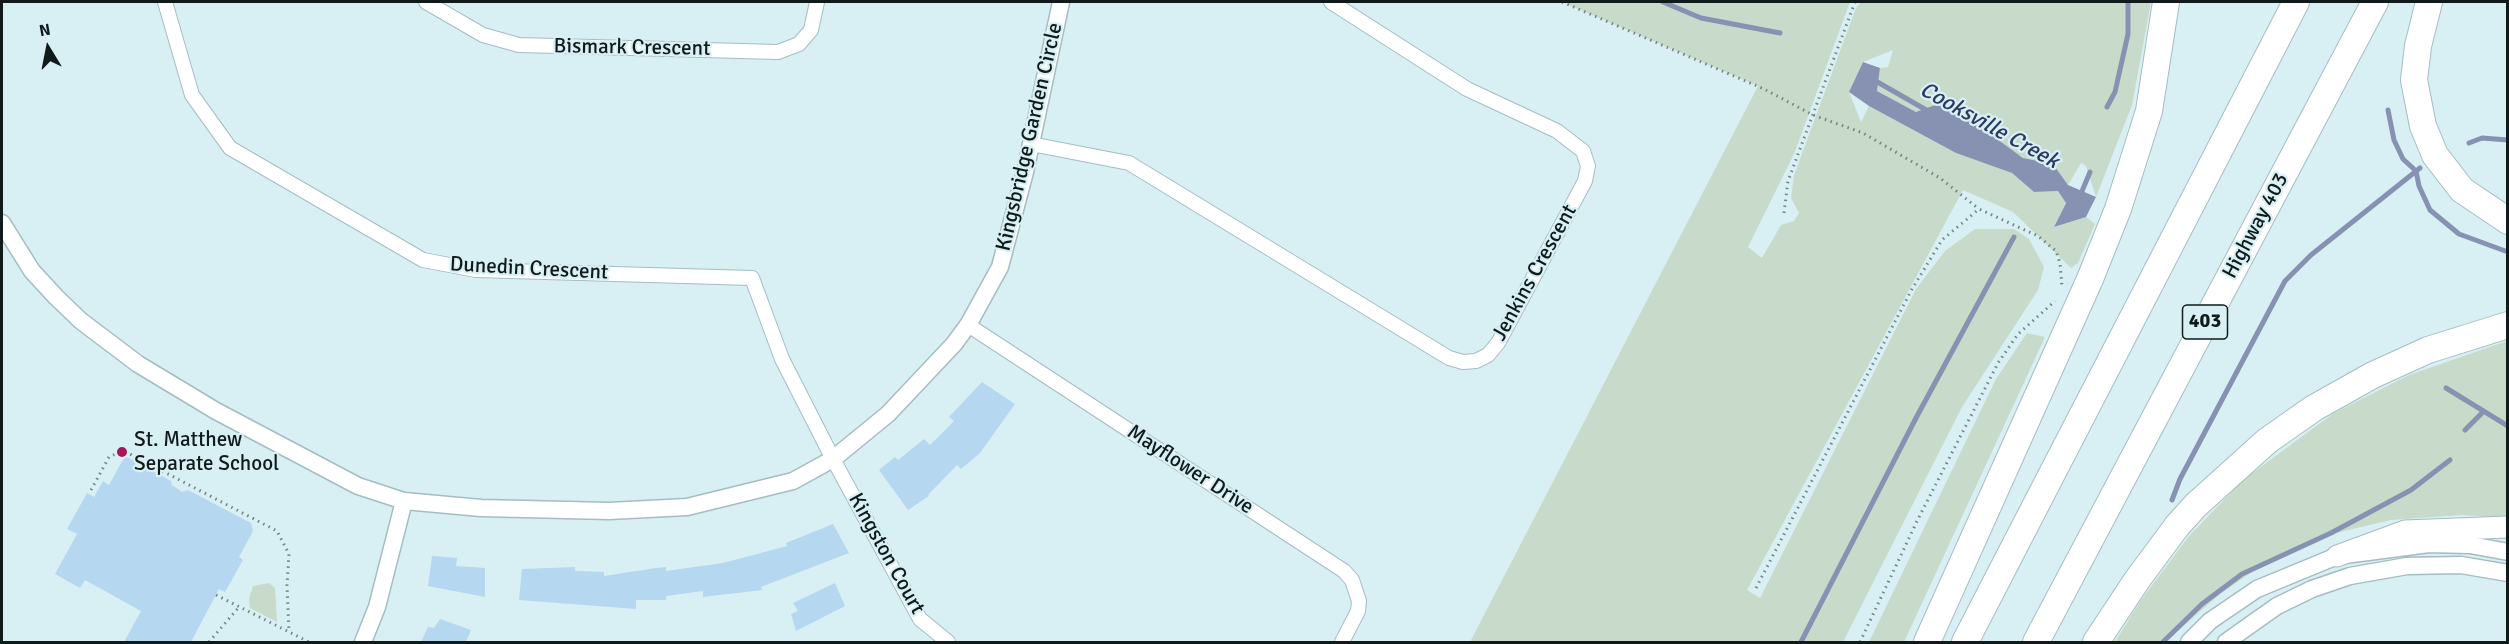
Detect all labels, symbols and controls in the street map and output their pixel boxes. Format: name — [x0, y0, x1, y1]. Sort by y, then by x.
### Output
north arrow — [18, 18, 78, 78]
text: N — [38, 19, 52, 41]
street label: Kingsbridge Garden Circle — [991, 20, 1069, 254]
street label: Bismark Crescent — [553, 34, 711, 62]
water label: Cooksville Creek — [1915, 77, 2063, 175]
street label: Highway 403 — [2218, 169, 2294, 283]
street label: Jenkins Crescent — [1487, 201, 1583, 345]
street label: Dunedin Crescent — [449, 252, 609, 286]
road number: 403 — [2182, 305, 2228, 339]
street label: Mayflower Drive — [1122, 420, 1258, 520]
place label: St. Matthew Separate School — [134, 427, 279, 477]
marker: St. Matthew Separate School — [115, 445, 129, 459]
street label: Kingston Court — [842, 489, 930, 619]

